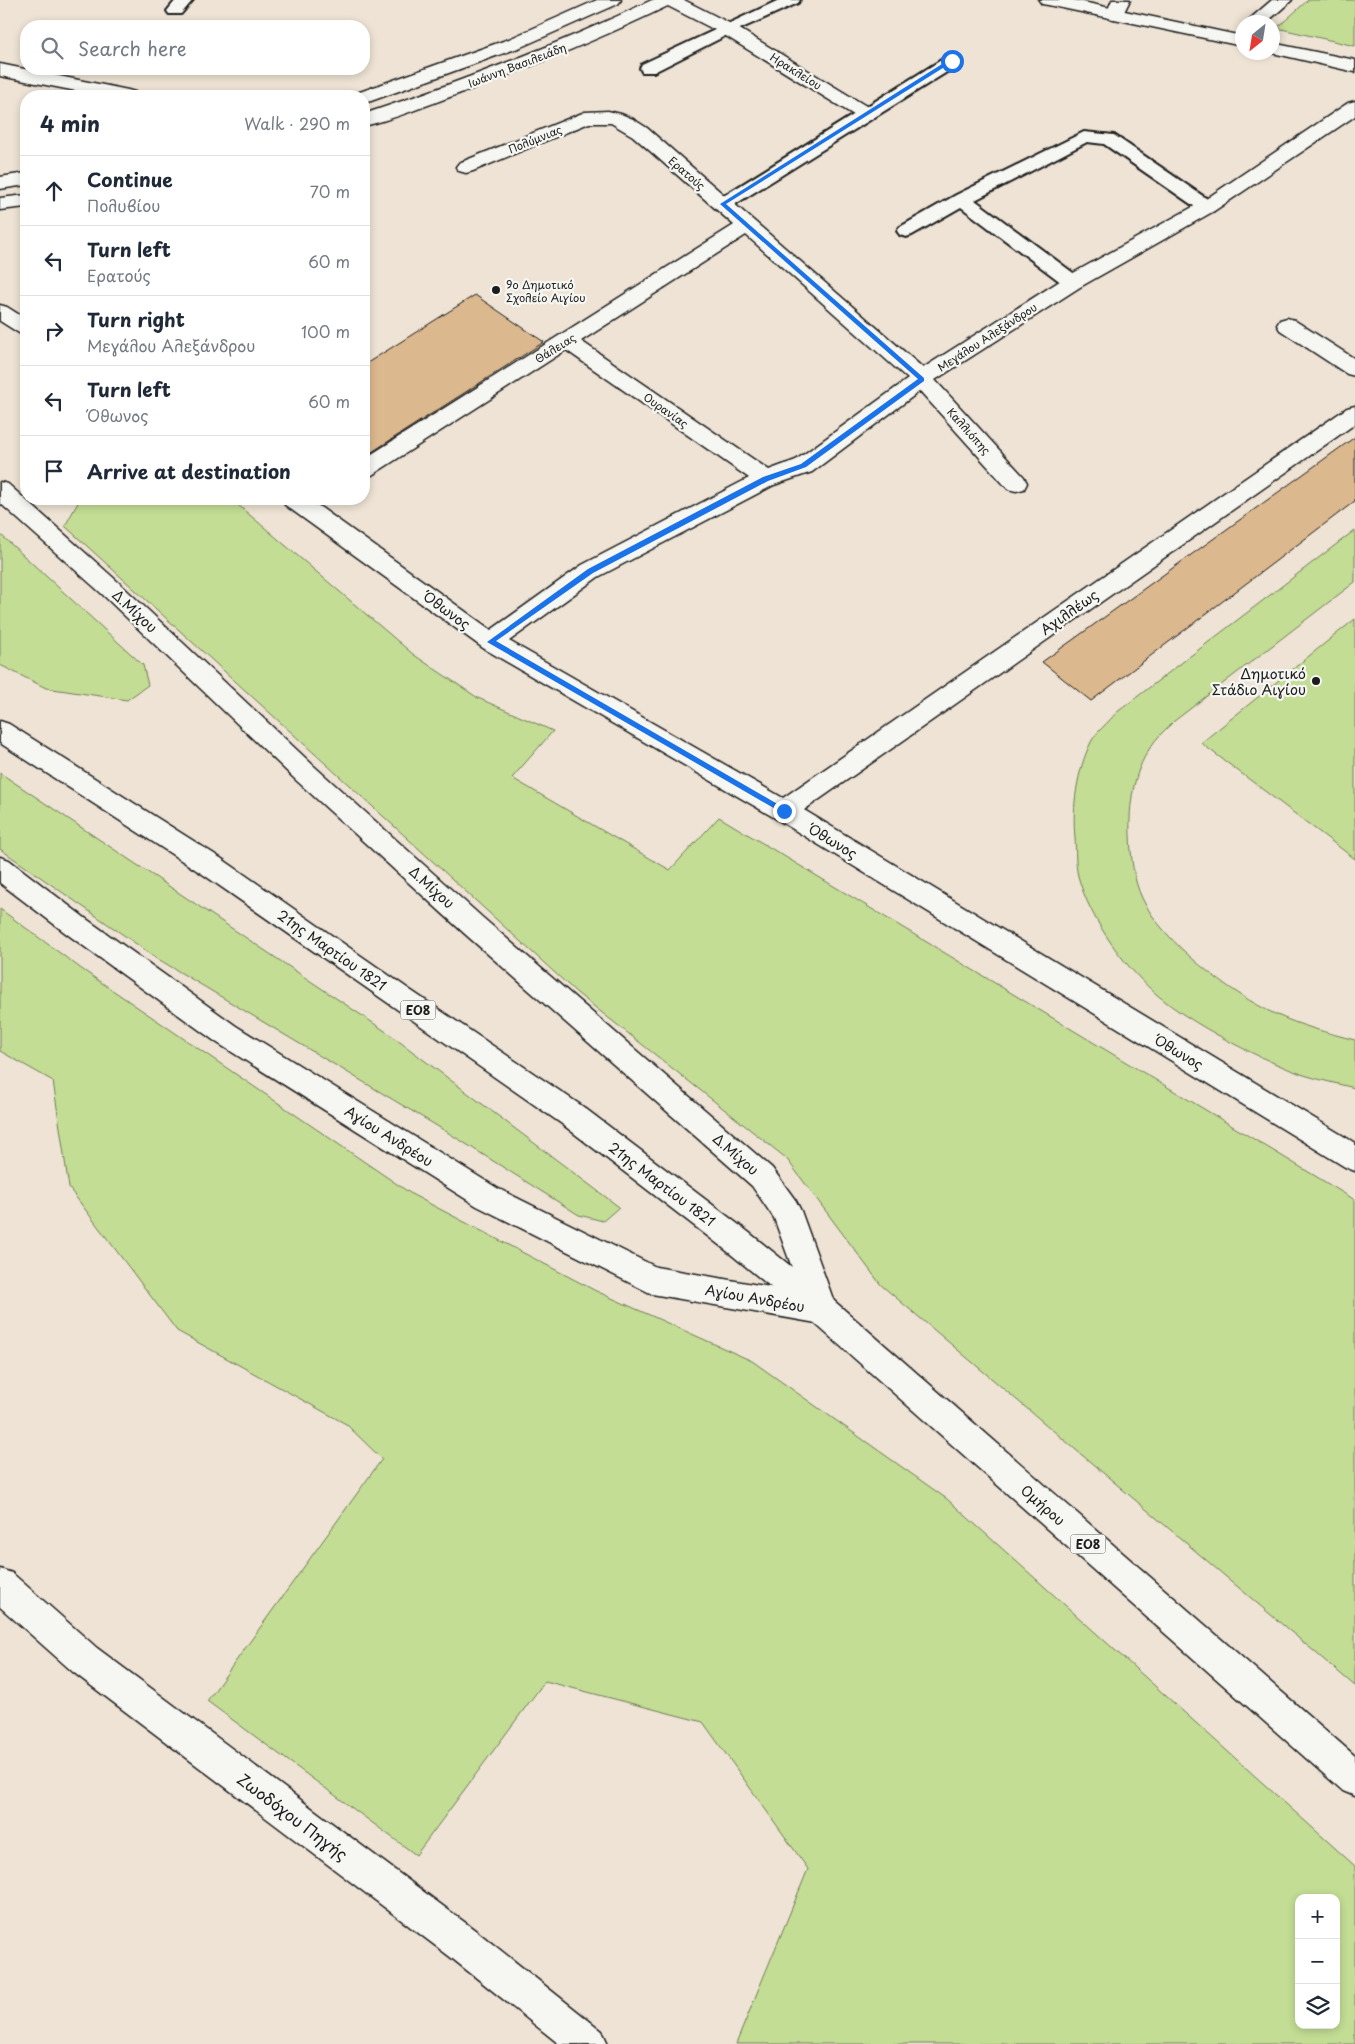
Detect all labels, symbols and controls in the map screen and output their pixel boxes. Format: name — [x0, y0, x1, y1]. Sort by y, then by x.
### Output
north arrow — [1235, 15, 1280, 60]
search box — [20, 20, 370, 75]
icon: search — [38, 34, 66, 62]
text: Search here — [78, 34, 187, 62]
street label: Ιωάννη Βασιλειάδη — [465, 38, 569, 92]
street label: Ηρακλείου — [767, 48, 825, 94]
route start — [941, 50, 964, 73]
text: 4 min — [40, 107, 100, 139]
text: Walk · 290 m — [244, 111, 350, 135]
street label: Πολύμνιας — [506, 120, 565, 157]
street label: Ερατούς — [665, 152, 709, 194]
text: Continue — [87, 165, 173, 193]
icon: ahead — [40, 177, 68, 205]
text: 70 m — [310, 179, 350, 203]
text: Πολυβίου — [87, 193, 160, 217]
text: Turn left — [87, 235, 171, 263]
icon: left — [40, 247, 68, 275]
text: 60 m — [308, 249, 350, 273]
text: Ερατούς — [87, 263, 151, 287]
place label: 9ο Δημοτικό Σχολείο Αιγίου — [506, 276, 586, 306]
marker: 9ο Δημοτικό Σχολείο Αιγίου — [490, 284, 502, 296]
street label: Μεγάλου Αλεξάνδρου — [934, 298, 1040, 376]
text: Turn right — [87, 305, 185, 333]
icon: right — [40, 317, 68, 345]
text: 100 m — [301, 319, 350, 343]
street label: Θάλειας — [531, 329, 579, 367]
text: Μεγάλου Αλεξάνδρου — [87, 333, 255, 357]
text: Turn left — [87, 375, 171, 403]
icon: left — [40, 387, 68, 415]
street label: Ουρανίας — [640, 388, 692, 432]
text: 60 m — [308, 389, 350, 413]
text: Όθωνος — [87, 403, 148, 427]
street label: Καλλιόπης — [943, 404, 995, 458]
icon: arrive — [40, 457, 68, 485]
text: Arrive at destination — [87, 457, 291, 485]
street label: Αχιλλέως — [1036, 584, 1102, 640]
street label: Δ.Μίχου — [108, 585, 162, 637]
street label: Όθωνος — [417, 585, 475, 634]
place label: Δημοτικό Στάδιο Αιγίου — [1212, 663, 1306, 700]
marker: Δημοτικό Στάδιο Αιγίου — [1310, 675, 1322, 687]
route end — [773, 800, 796, 823]
street label: Όθωνος — [803, 817, 861, 864]
street label: Δ.Μίχου — [405, 861, 459, 913]
street label: 21ης Μαρτίου 1821 — [273, 904, 391, 996]
road number: ΕΟ8 — [400, 1000, 436, 1020]
street label: Όθωνος — [1149, 1028, 1207, 1075]
street label: Αγίου Ανδρέου — [341, 1100, 437, 1172]
street label: Δ.Μίχου — [708, 1128, 764, 1180]
street label: 21ης Μαρτίου 1821 — [604, 1137, 720, 1231]
street label: Αγίου Ανδρέου — [704, 1279, 806, 1317]
street label: Ομήρου — [1016, 1480, 1070, 1530]
road number: ΕΟ8 — [1070, 1535, 1106, 1554]
street label: Ζωοδόχου Πηγής — [233, 1766, 353, 1866]
map controls — [1295, 1894, 1340, 2029]
button: + — [1295, 1894, 1340, 1939]
button: − — [1295, 1939, 1340, 1984]
button: layers — [1295, 1984, 1340, 2029]

